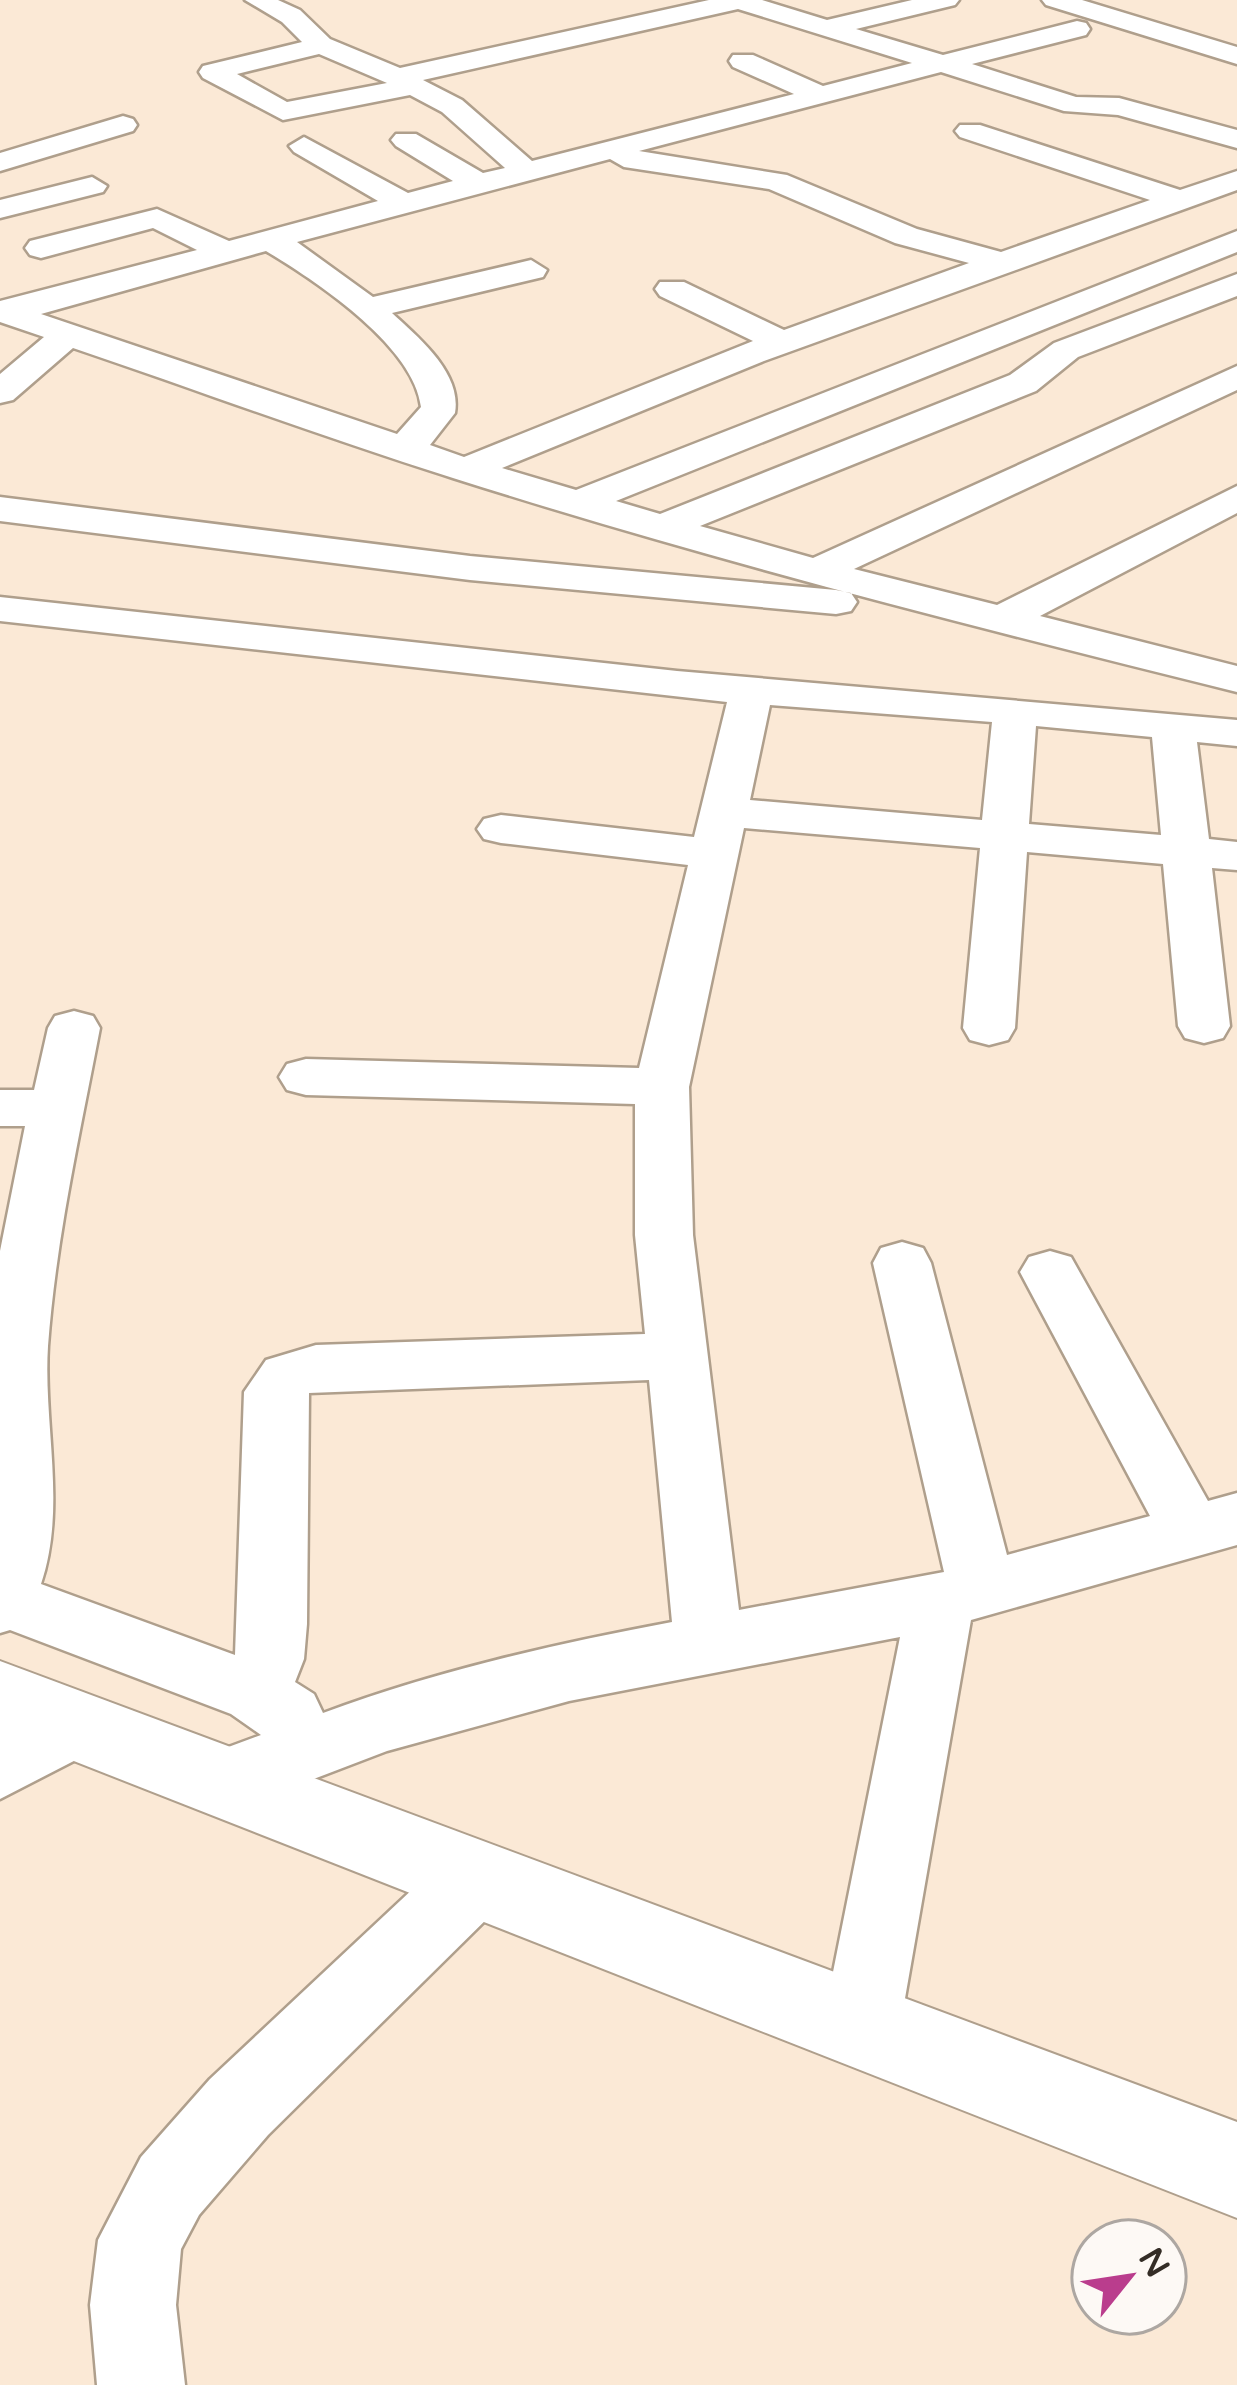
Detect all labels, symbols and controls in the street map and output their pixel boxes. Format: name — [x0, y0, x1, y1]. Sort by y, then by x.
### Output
north arrow — [1069, 2217, 1189, 2337]
text: N — [1130, 2242, 1177, 2284]

